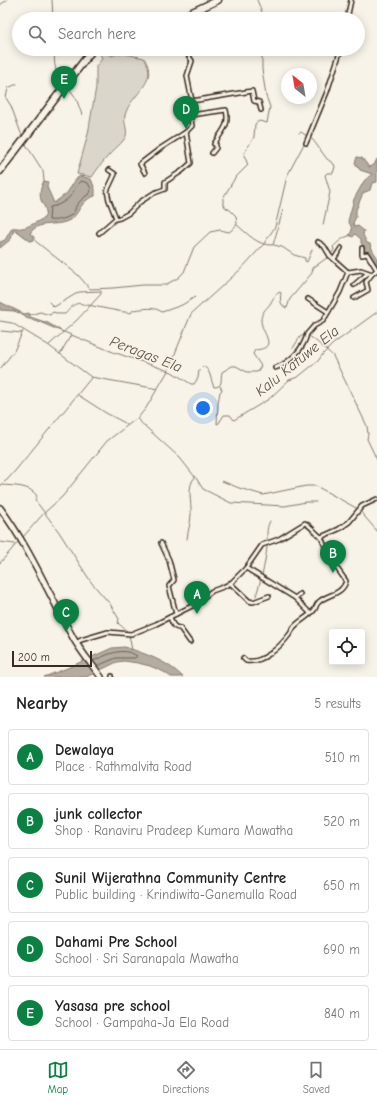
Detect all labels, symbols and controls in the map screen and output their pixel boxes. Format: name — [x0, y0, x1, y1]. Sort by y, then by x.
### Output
search box — [12, 12, 365, 56]
icon: search — [26, 23, 48, 45]
text: Search here — [58, 25, 136, 43]
pin: E — [51, 66, 77, 99]
north arrow — [281, 68, 317, 104]
pin: D — [173, 96, 199, 129]
water label: Kalu Katuwe Ela — [252, 322, 343, 400]
water label: Peragas Ela — [107, 332, 185, 376]
your location — [193, 398, 213, 418]
pin: B — [320, 540, 346, 573]
pin: A — [184, 581, 210, 614]
pin: C — [53, 599, 79, 632]
map controls — [329, 629, 365, 665]
button: locate — [329, 629, 365, 665]
scale bar — [12, 649, 92, 668]
text: 200 m — [18, 651, 50, 664]
text: Nearby — [16, 694, 67, 713]
text: 5 results — [314, 696, 361, 711]
text: Dewalaya — [55, 741, 114, 759]
text: A — [26, 750, 34, 765]
text: 510 m — [325, 750, 360, 765]
text: Place · Rathmalvita Road — [55, 759, 192, 774]
text: junk collector — [55, 805, 142, 823]
text: B — [26, 814, 34, 829]
text: 520 m — [323, 814, 360, 829]
text: Shop · Ranaviru Pradeep Kumara Mawatha — [55, 823, 293, 838]
text: Sunil Wijerathna Community Centre — [55, 869, 286, 887]
text: C — [26, 878, 34, 893]
text: 650 m — [323, 878, 360, 893]
text: Public building · Krindiwita-Ganemulla Road — [55, 887, 297, 902]
text: Dahami Pre School — [55, 933, 177, 951]
text: D — [26, 942, 34, 957]
text: 690 m — [323, 942, 360, 957]
text: School · Sri Saranapala Mawatha — [55, 951, 239, 966]
text: Yasasa pre school — [55, 997, 170, 1015]
text: E — [26, 1006, 34, 1021]
text: 840 m — [324, 1006, 360, 1021]
text: School · Gampaha-Ja Ela Road — [55, 1015, 229, 1030]
tab: Map — [47, 1059, 69, 1096]
tab: Directions — [163, 1059, 209, 1096]
tab: Saved — [303, 1059, 330, 1096]

